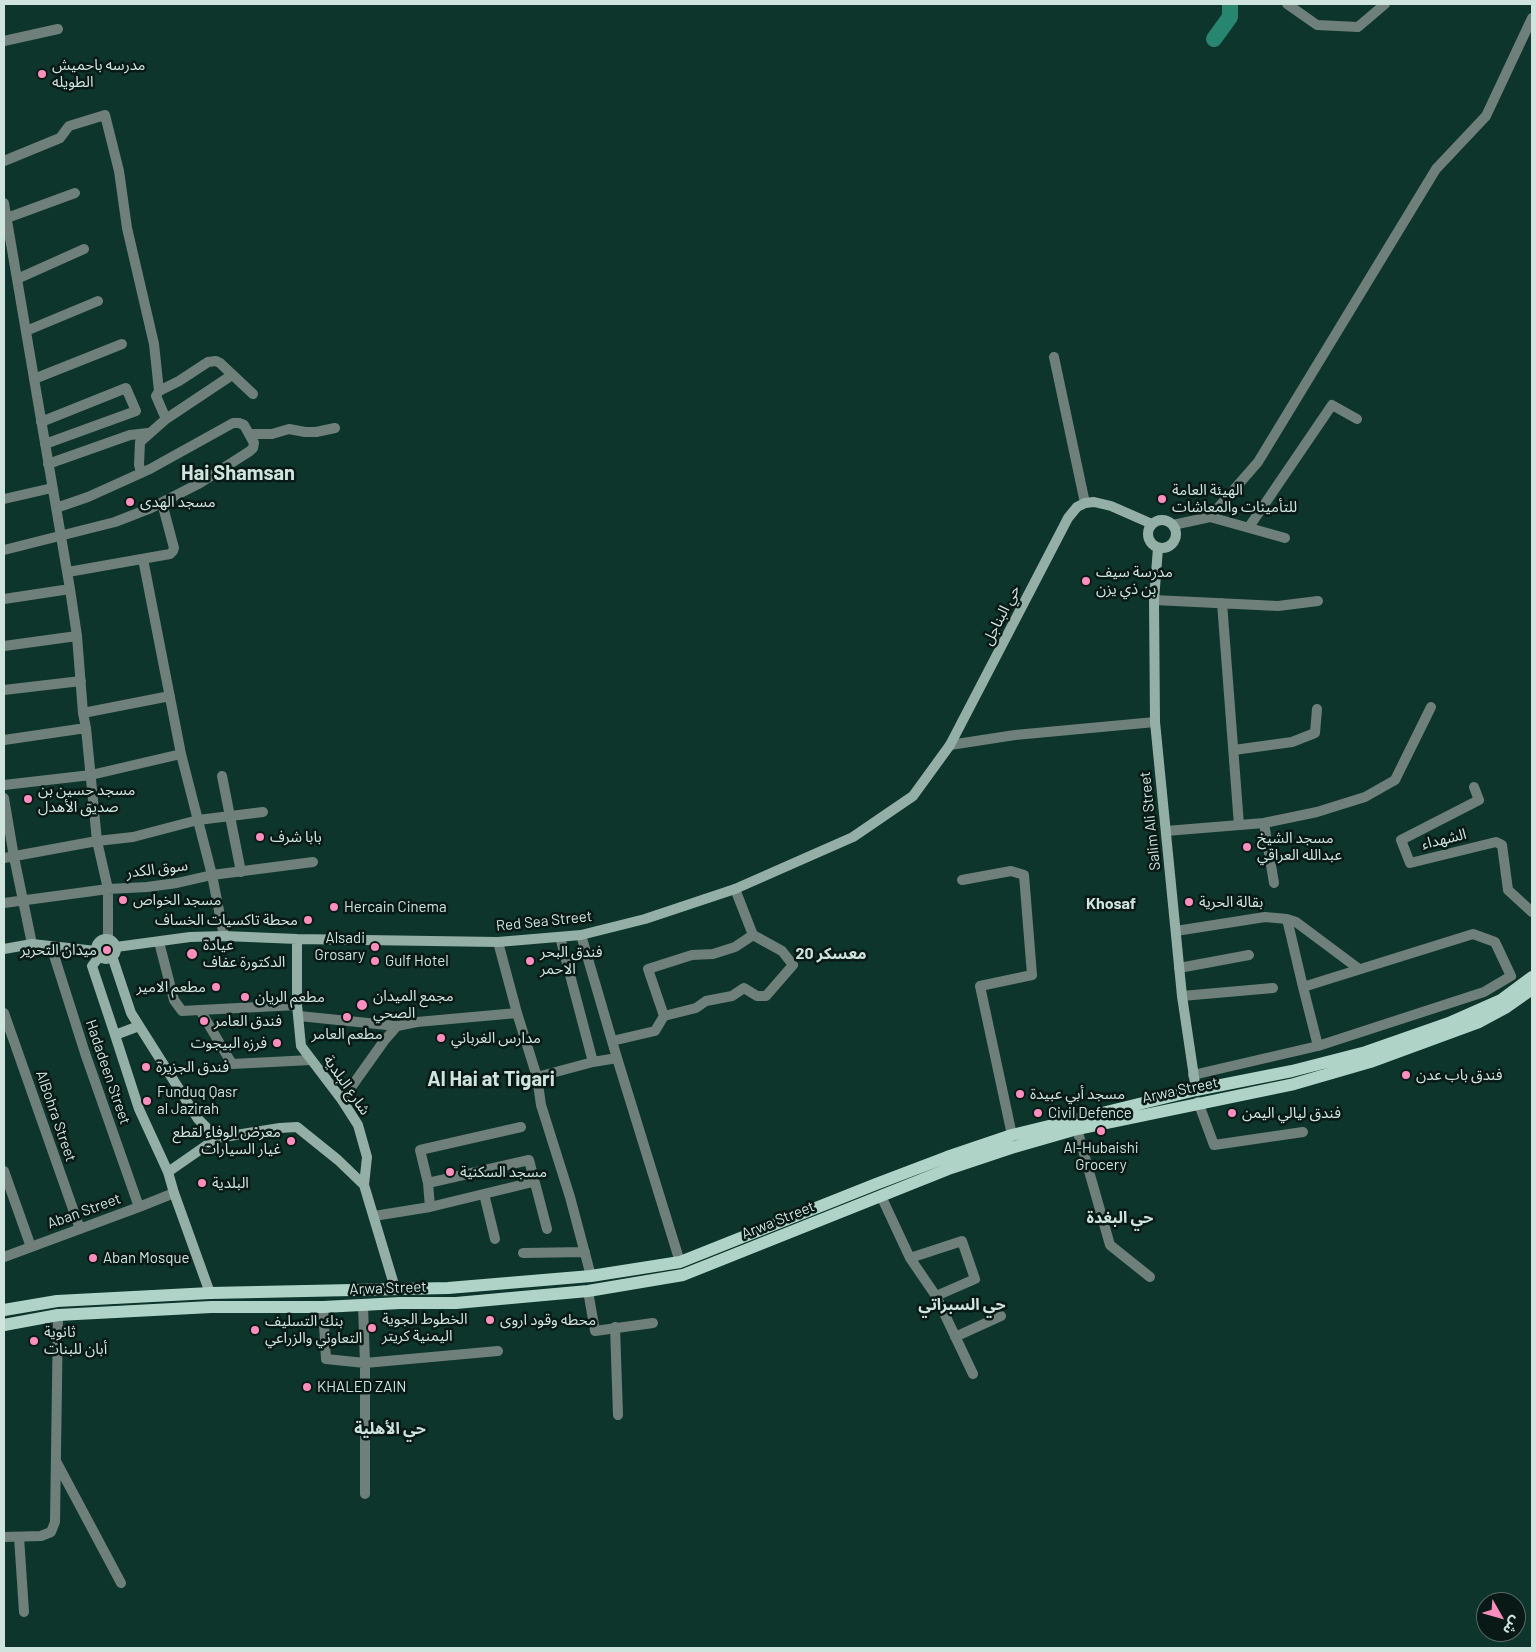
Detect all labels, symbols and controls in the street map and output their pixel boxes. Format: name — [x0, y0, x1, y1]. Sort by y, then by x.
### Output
place label: مدرسه باحميش الطويله — [52, 56, 145, 91]
marker: مدرسه باحميش الطويله — [36, 68, 48, 80]
district label: Hai Shamsan — [181, 461, 295, 485]
place label: الهيئة العامة للتأمينات والمعاشات — [1172, 481, 1297, 516]
place label: مسجد الهدى — [140, 493, 216, 511]
marker: الهيئة العامة للتأمينات والمعاشات — [1156, 493, 1168, 505]
marker: مسجد الهدى — [124, 496, 136, 508]
place label: مدرسة سيف بن ذي يزن — [1096, 563, 1173, 598]
marker: مدرسة سيف بن ذي يزن — [1080, 575, 1092, 587]
street label: حي البناجل — [978, 582, 1024, 648]
street label: Salim Ali Street — [1136, 771, 1164, 871]
place label: مسجد حسين بن صديق الأهدل — [38, 781, 135, 816]
marker: مسجد حسين بن صديق الأهدل — [22, 793, 34, 805]
street label: الشهداء — [1420, 825, 1468, 853]
place label: بابا شرف — [270, 828, 322, 846]
place label: مسجد الشيخ عبدالله العراقي — [1257, 829, 1342, 864]
marker: بابا شرف — [254, 831, 266, 843]
marker: مسجد الشيخ عبدالله العراقي — [1241, 841, 1253, 853]
street label: سوق الكدر — [125, 856, 189, 882]
place label: مسجد الخواص — [133, 891, 221, 909]
place label: بقالة الحرية — [1199, 893, 1263, 911]
marker: مسجد الخواص — [117, 894, 129, 906]
district label: Khosaf — [1086, 894, 1136, 914]
marker: بقالة الحرية — [1183, 896, 1195, 908]
place label: Hercain Cinema — [344, 898, 447, 916]
marker: Hercain Cinema — [328, 901, 340, 913]
street label: Red Sea Street — [495, 907, 593, 935]
place label: محطة تاكسيات الخساف — [155, 911, 298, 929]
marker: محطة تاكسيات الخساف — [302, 914, 314, 926]
place label: Alsadi Grosary — [315, 929, 365, 964]
place label: عيادة الدكتورة عفاف — [203, 936, 285, 971]
place label: ميدان التحرير — [20, 941, 97, 959]
marker: Alsadi Grosary — [369, 941, 381, 953]
place label: فندق البحر الاحمر — [540, 943, 603, 978]
marker: ميدان التحرير — [101, 944, 113, 956]
district label: معسكر 20 — [795, 944, 867, 964]
marker: عيادة الدكتورة عفاف — [185, 947, 199, 961]
place label: Gulf Hotel — [385, 952, 449, 970]
marker: Gulf Hotel — [369, 955, 381, 967]
marker: فندق البحر الاحمر — [524, 955, 536, 967]
place label: مطعم الامير — [137, 978, 206, 996]
marker: مطعم الامير — [210, 981, 222, 993]
place label: مجمع الميدان الصحي — [373, 987, 454, 1022]
place label: مطعم الريان — [255, 988, 325, 1006]
marker: مطعم الريان — [239, 991, 251, 1003]
marker: مجمع الميدان الصحي — [355, 998, 369, 1012]
marker: مطعم العامر — [341, 1011, 353, 1023]
place label: فندق العامر — [214, 1012, 282, 1030]
marker: فندق العامر — [198, 1015, 210, 1027]
street label: Hadadeen Street — [82, 1017, 134, 1127]
place label: مطعم العامر — [311, 1025, 383, 1043]
place label: مدارس الغرباني — [451, 1029, 541, 1047]
marker: مدارس الغرباني — [435, 1032, 447, 1044]
place label: فرزه البيجوت — [191, 1034, 267, 1052]
marker: فرزه البيجوت — [271, 1037, 283, 1049]
street label: شارع البلدية — [320, 1052, 374, 1118]
place label: فندق الجزيرة — [156, 1058, 229, 1076]
marker: فندق الجزيرة — [140, 1061, 152, 1073]
place label: فندق باب عدن — [1416, 1066, 1503, 1084]
district label: Al Hai at Tigari — [427, 1067, 555, 1091]
street label: AlBohra Street — [32, 1068, 80, 1164]
marker: فندق باب عدن — [1400, 1069, 1412, 1081]
street label: Arwa Street — [1140, 1073, 1220, 1107]
place label: Funduq Qasr al Jazirah — [157, 1083, 238, 1118]
place label: مسجد أبي عبيدة — [1030, 1085, 1125, 1103]
marker: مسجد أبي عبيدة — [1014, 1088, 1026, 1100]
marker: Funduq Qasr al Jazirah — [141, 1095, 153, 1107]
place label: Civil Defence — [1048, 1104, 1132, 1122]
place label: فندق ليالي اليمن — [1242, 1104, 1341, 1122]
marker: Civil Defence — [1032, 1107, 1044, 1119]
marker: فندق ليالي اليمن — [1226, 1107, 1238, 1119]
place label: معرض الوفاء لقطع غيار السيارات — [173, 1123, 281, 1158]
marker: Al-Hubaishi Grocery — [1095, 1125, 1107, 1137]
marker: معرض الوفاء لقطع غيار السيارات — [285, 1135, 297, 1147]
place label: Al-Hubaishi Grocery — [1063, 1139, 1139, 1174]
place label: مسجد السكنية — [460, 1163, 547, 1181]
marker: مسجد السكنية — [444, 1166, 456, 1178]
place label: البلدية — [212, 1174, 249, 1192]
marker: البلدية — [196, 1177, 208, 1189]
street label: Aban Street — [45, 1189, 123, 1233]
street label: Arwa Street — [739, 1197, 817, 1243]
district label: حي البغدة — [1087, 1208, 1153, 1228]
place label: Aban Mosque — [103, 1249, 189, 1267]
marker: Aban Mosque — [87, 1252, 99, 1264]
street label: Arwa Street — [349, 1278, 427, 1298]
district label: حي السبراتي — [918, 1295, 1006, 1315]
place label: الخطوط الجوية اليمنية كريتر — [382, 1310, 467, 1345]
place label: محطه وقود اروى — [500, 1311, 596, 1329]
place label: بنك التسليف التعاوني والزراعي — [265, 1312, 362, 1347]
marker: محطه وقود اروى — [484, 1314, 496, 1326]
marker: الخطوط الجوية اليمنية كريتر — [366, 1322, 378, 1334]
place label: ثانوية أبان للبنات — [44, 1323, 107, 1358]
marker: بنك التسليف التعاوني والزراعي — [249, 1324, 261, 1336]
marker: ثانوية أبان للبنات — [28, 1335, 40, 1347]
place label: KHALED ZAIN — [317, 1378, 406, 1396]
marker: KHALED ZAIN — [301, 1381, 313, 1393]
district label: حي الأهلية — [354, 1419, 426, 1439]
north arrow — [1476, 1592, 1526, 1642]
text: ش — [1500, 1613, 1525, 1639]

